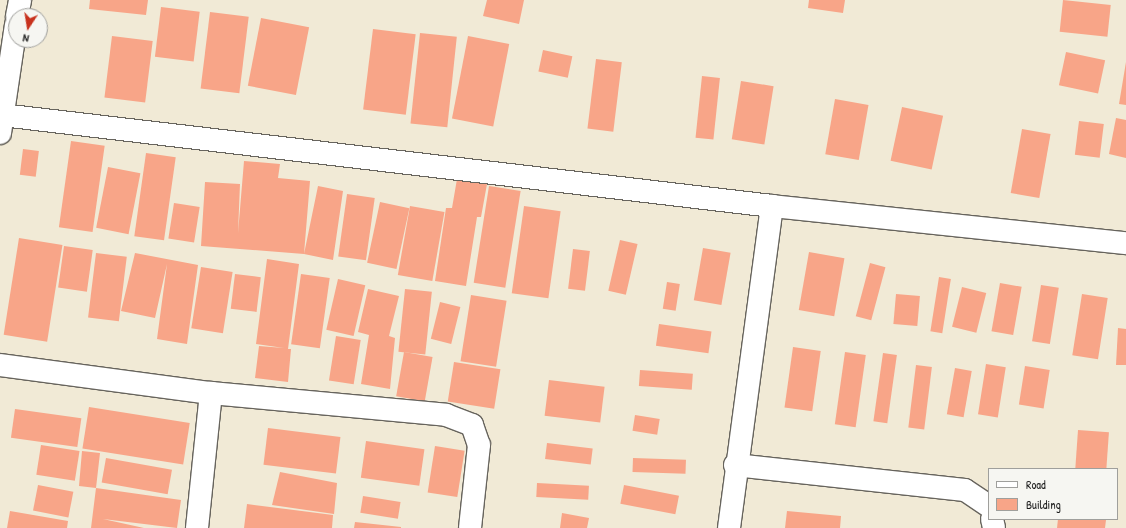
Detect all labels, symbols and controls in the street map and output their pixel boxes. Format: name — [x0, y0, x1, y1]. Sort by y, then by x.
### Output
north arrow — [8, 8, 48, 48]
text: N — [21, 31, 30, 46]
legend — [988, 468, 1118, 520]
text: Road — [1026, 476, 1046, 493]
text: Building — [1026, 496, 1061, 513]

